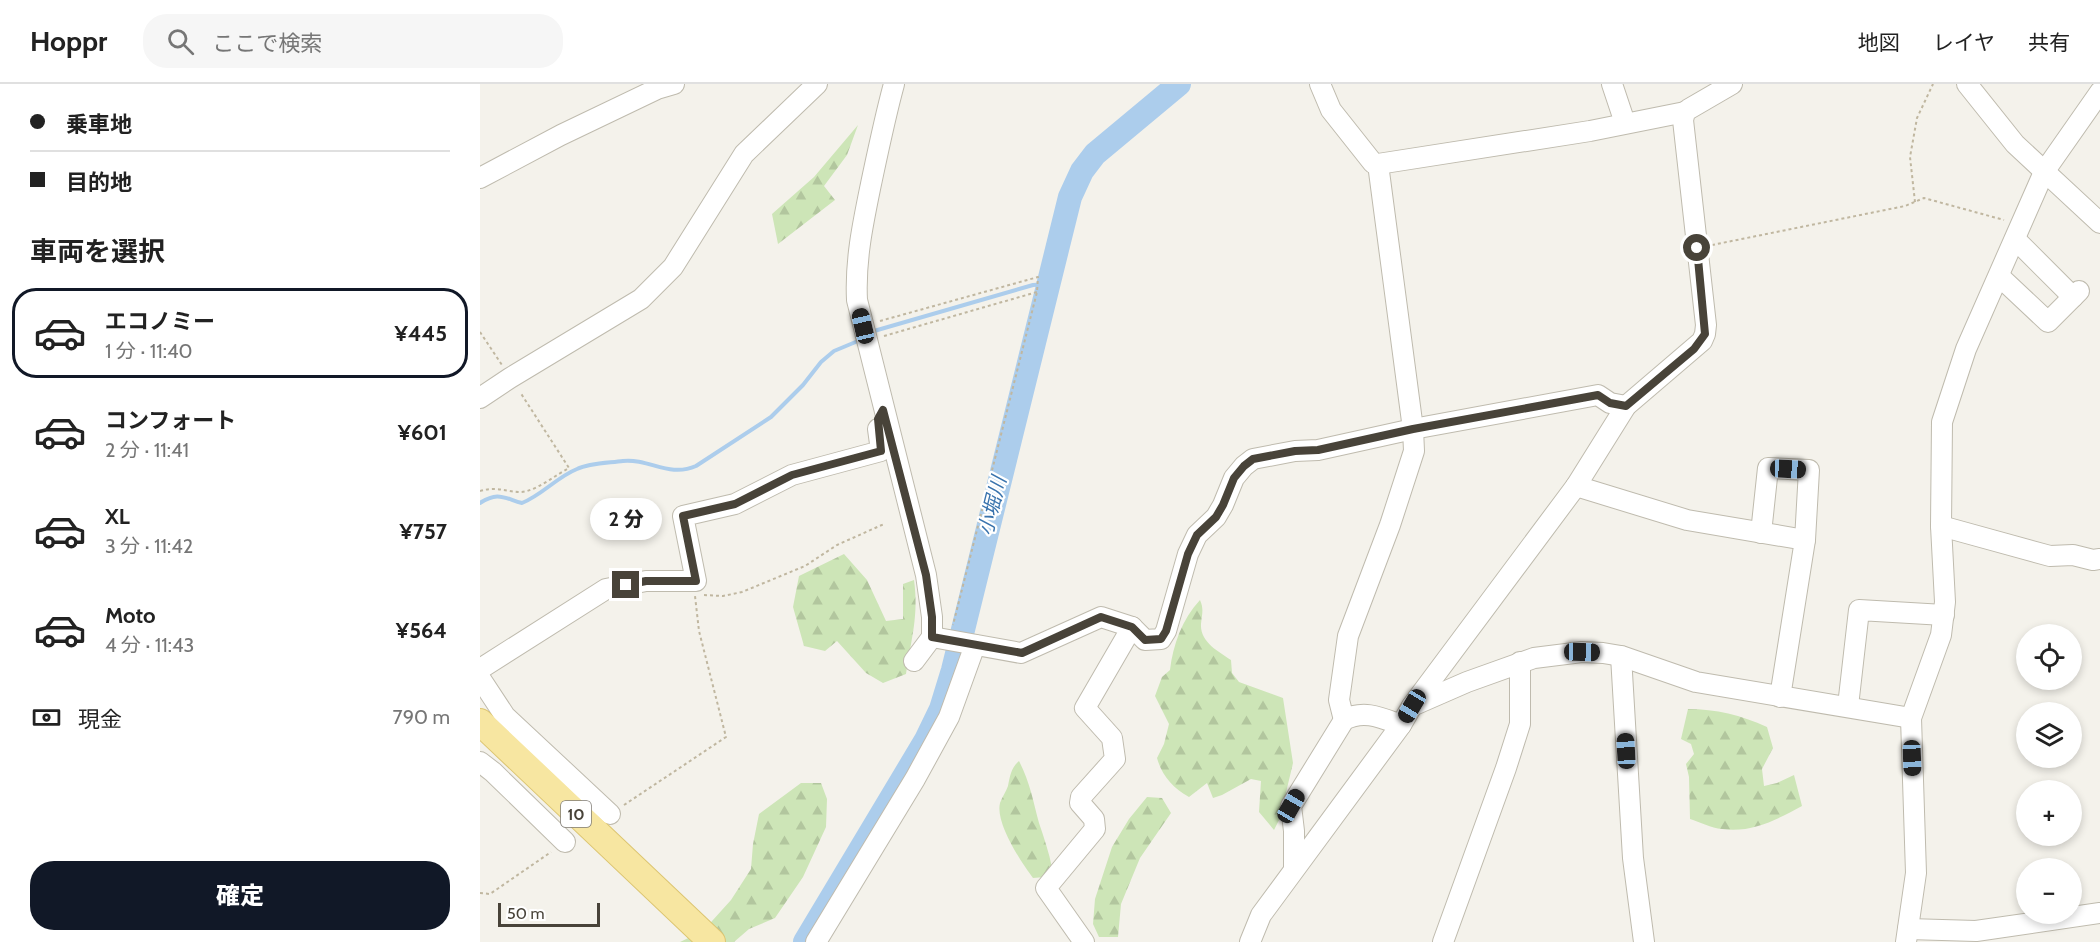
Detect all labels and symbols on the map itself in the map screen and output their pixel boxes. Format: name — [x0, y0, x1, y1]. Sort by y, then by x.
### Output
route start — [1683, 234, 1710, 261]
car — [850, 306, 876, 346]
car — [1770, 459, 1806, 479]
water label: 小堀川 — [973, 472, 1011, 538]
callout: 2 分 — [590, 498, 662, 540]
route end — [612, 571, 639, 598]
car — [1564, 643, 1600, 661]
car — [1395, 686, 1429, 726]
car — [1616, 733, 1636, 769]
car — [1902, 740, 1922, 776]
car — [1274, 786, 1308, 826]
road number: 10 — [561, 801, 591, 827]
scale bar — [498, 900, 600, 928]

